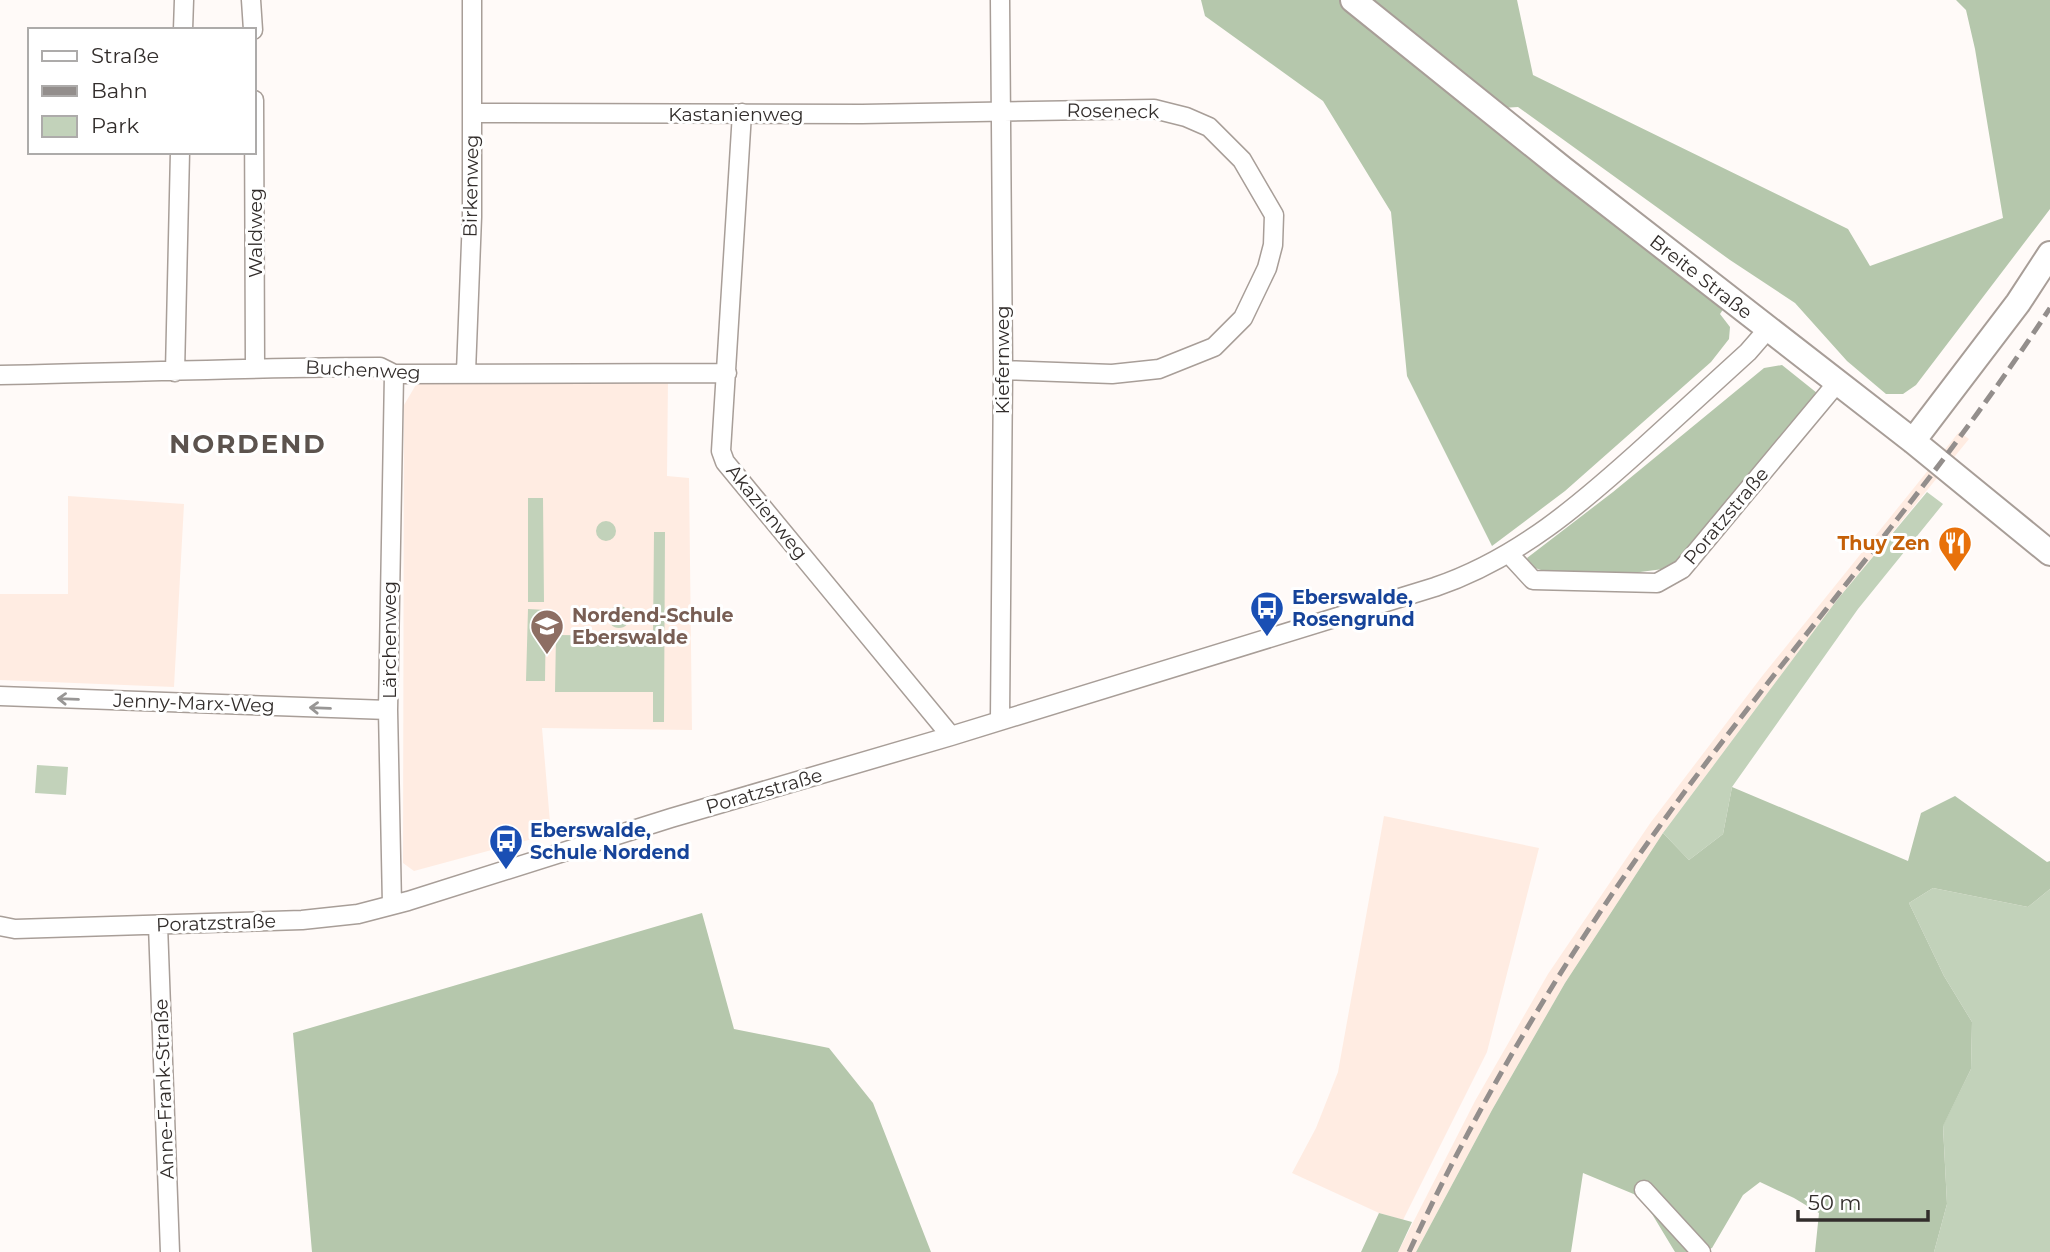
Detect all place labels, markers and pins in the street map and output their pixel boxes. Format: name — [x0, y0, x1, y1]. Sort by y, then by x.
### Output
restaurant icon: Thuy Zen — [1936, 524, 1974, 573]
place label: Thuy Zen — [1838, 532, 1930, 555]
place label: Eberswalde, Rosengrund — [1292, 586, 1415, 631]
bus stop icon: Eberswalde, Rosengrund — [1248, 589, 1286, 638]
place label: Nordend-Schule Eberswalde — [572, 604, 734, 649]
school or university icon: Nordend-Schule Eberswalde — [528, 607, 566, 656]
place label: Eberswalde, Schule Nordend — [530, 819, 690, 864]
bus stop icon: Eberswalde, Schule Nordend — [487, 822, 525, 871]

